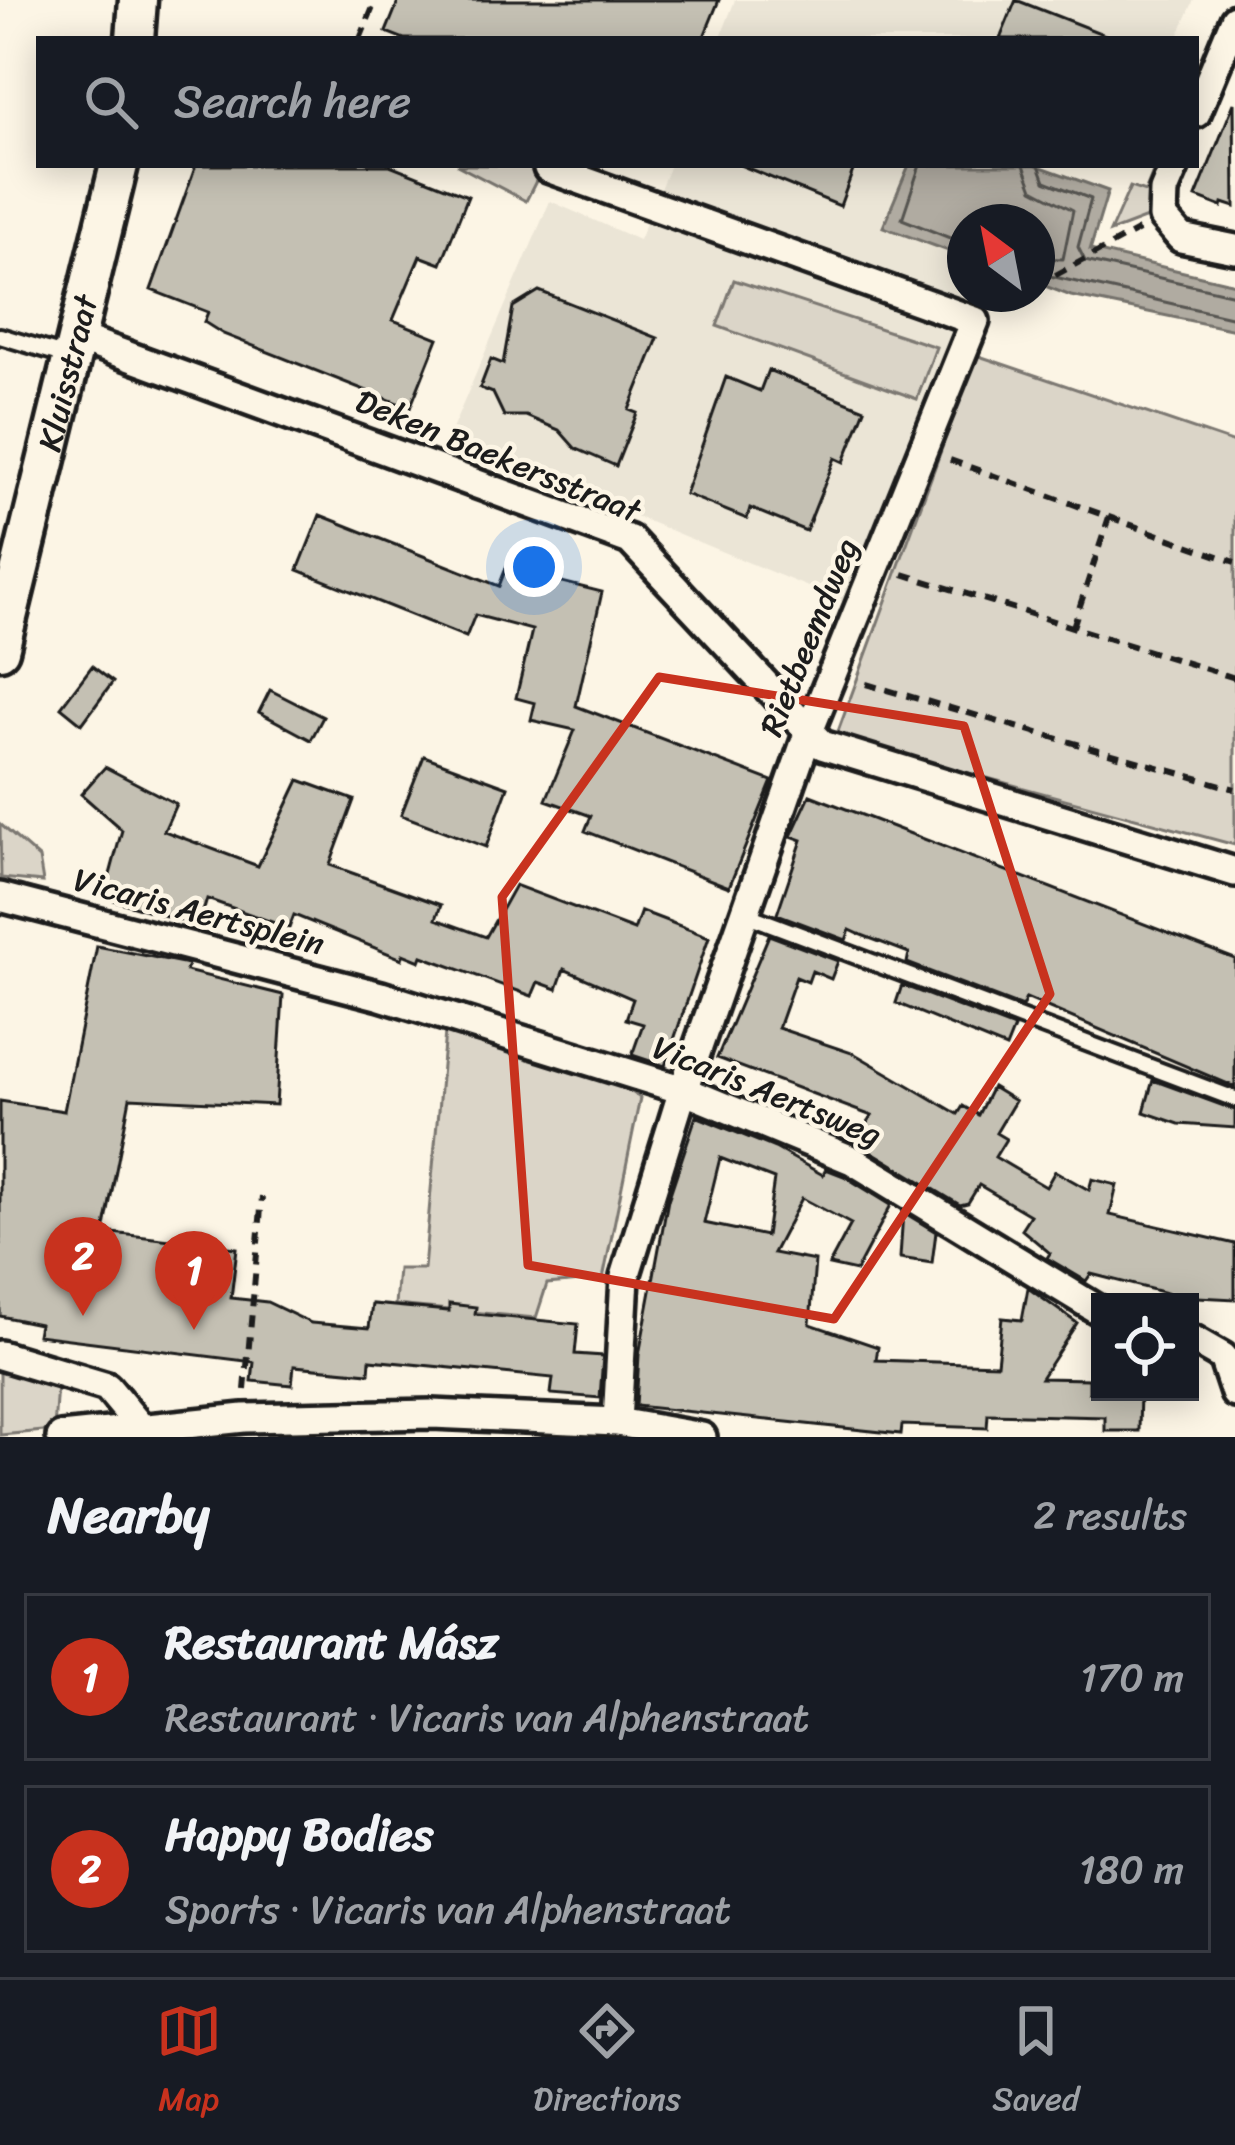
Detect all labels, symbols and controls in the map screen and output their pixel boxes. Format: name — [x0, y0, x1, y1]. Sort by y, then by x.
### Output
search box — [36, 36, 1199, 168]
text: Search here — [174, 62, 411, 142]
icon: search — [78, 69, 144, 135]
north arrow — [947, 204, 1055, 312]
street label: Kluisstraat — [21, 287, 115, 458]
street label: Deken Baekersstraat — [347, 372, 651, 540]
street label: Rietbeemdweg — [743, 529, 875, 745]
your location — [504, 537, 564, 597]
street label: Vicaris Aertsplein — [67, 851, 331, 973]
street label: Vicaris Aertsweg — [643, 1019, 891, 1163]
pin: 2 — [44, 1217, 122, 1316]
pin: 1 — [155, 1231, 233, 1330]
map controls — [1091, 1293, 1199, 1401]
button: locate — [1091, 1293, 1199, 1401]
text: Nearby — [48, 1470, 209, 1560]
text: 2 results — [1033, 1481, 1187, 1550]
text: Restaurant Mász — [165, 1603, 498, 1683]
text: 1 — [82, 1643, 98, 1712]
text: 170 m — [1080, 1643, 1184, 1712]
text: Restaurant · Vicaris van Alphenstraat — [165, 1683, 809, 1752]
text: Happy Bodies — [165, 1795, 433, 1875]
text: 2 — [79, 1835, 101, 1904]
text: 180 m — [1079, 1835, 1184, 1904]
text: Sports · Vicaris van Alphenstraat — [165, 1875, 731, 1944]
tab: Map — [156, 1998, 222, 2128]
tab: Directions — [533, 1998, 681, 2128]
tab: Saved — [992, 1998, 1079, 2128]

